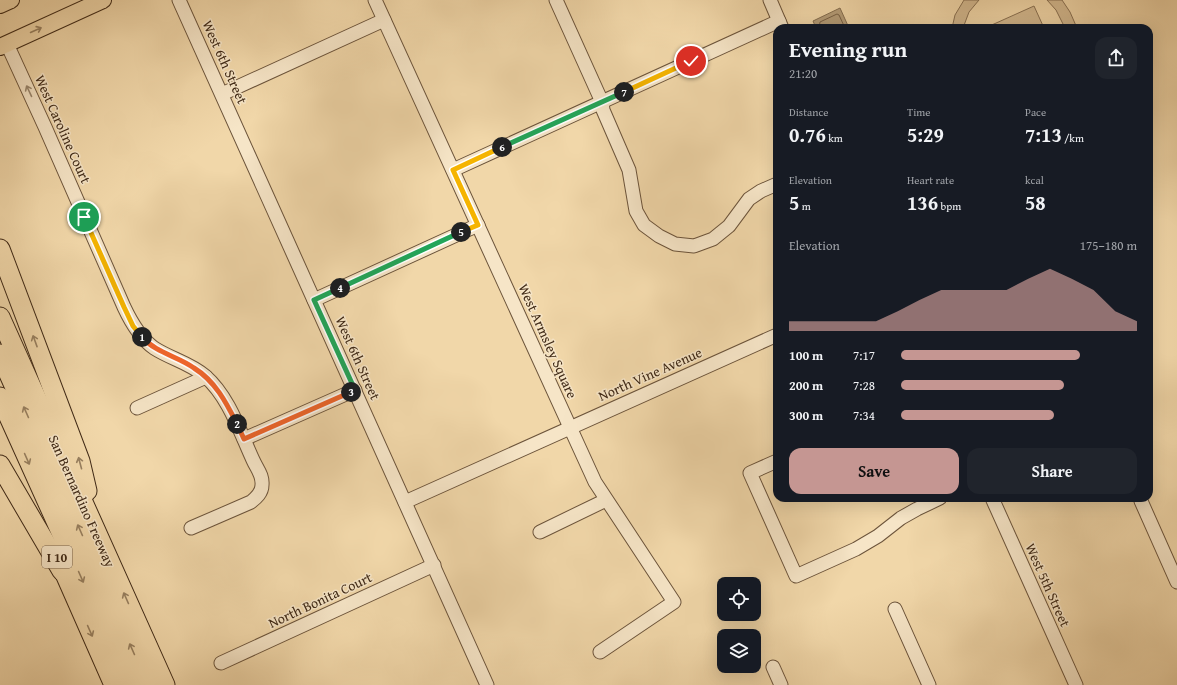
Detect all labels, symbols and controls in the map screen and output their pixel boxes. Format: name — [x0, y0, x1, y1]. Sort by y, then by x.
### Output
street label: West 6th Street — [198, 17, 252, 107]
one-way arrow — [29, 26, 41, 34]
text: Evening run — [789, 33, 907, 65]
button: share — [1095, 37, 1137, 79]
pin — [674, 44, 708, 78]
icon: check — [680, 50, 702, 72]
text: 21:20 — [789, 64, 817, 83]
street label: West Caroline Court — [30, 72, 96, 186]
pin: 7 — [614, 82, 634, 102]
text: 7 — [621, 84, 627, 100]
one-way arrow — [24, 86, 32, 98]
text: Distance — [789, 104, 828, 120]
text: Time — [907, 104, 930, 120]
text: Pace — [1025, 104, 1046, 120]
text: 0.76 — [789, 120, 826, 149]
text: 5:29 — [907, 120, 944, 149]
text: 7:13 — [1025, 120, 1062, 149]
text: km — [826, 130, 843, 146]
text: /km — [1062, 130, 1084, 146]
pin: 6 — [492, 137, 512, 157]
text: 6 — [499, 139, 505, 155]
text: Elevation — [789, 172, 832, 188]
text: Heart rate — [907, 172, 954, 188]
text: kcal — [1025, 172, 1044, 188]
text: 5 — [789, 188, 799, 217]
text: 136 — [907, 188, 938, 217]
text: 58 — [1025, 188, 1046, 217]
text: m — [799, 198, 811, 214]
text: bpm — [938, 198, 961, 214]
pin — [67, 200, 101, 234]
icon: arrive — [73, 206, 95, 228]
pin: 5 — [451, 222, 471, 242]
text: 5 — [458, 224, 464, 240]
text: Elevation — [789, 236, 840, 255]
text: 175–180 m — [1080, 236, 1137, 255]
pin: 4 — [330, 278, 350, 298]
text: 4 — [337, 280, 343, 296]
street label: West Armsley Square — [514, 280, 582, 402]
street label: West 6th Street — [331, 313, 385, 403]
pin: 1 — [132, 327, 152, 347]
text: 1 — [139, 329, 145, 345]
one-way arrow — [30, 335, 38, 347]
street label: North Vine Avenue — [595, 342, 705, 406]
text: 100 m — [789, 346, 823, 365]
text: 7:17 — [853, 346, 875, 365]
text: 200 m — [789, 376, 823, 395]
text: 7:28 — [853, 376, 875, 395]
pin: 3 — [341, 382, 361, 402]
text: 3 — [348, 384, 354, 400]
one-way arrow — [22, 406, 29, 418]
text: 300 m — [789, 406, 823, 425]
text: 7:34 — [853, 406, 875, 425]
pin: 2 — [227, 414, 247, 434]
text: 2 — [234, 416, 240, 432]
street label: San Bernardino Freeway — [44, 432, 120, 570]
button: Save — [789, 448, 959, 494]
button: Share — [967, 448, 1137, 494]
one-way arrow — [24, 452, 32, 464]
one-way arrow — [76, 456, 83, 469]
one-way arrow — [76, 525, 83, 537]
street label: West 5th Street — [1021, 540, 1075, 630]
road number: I 10 — [42, 546, 72, 568]
street label: North Bonita Court — [265, 567, 375, 633]
one-way arrow — [78, 571, 85, 583]
map controls — [717, 577, 761, 673]
button: locate — [717, 577, 761, 621]
one-way arrow — [122, 593, 129, 605]
one-way arrow — [87, 625, 94, 637]
button: layers — [717, 629, 761, 673]
one-way arrow — [128, 644, 136, 656]

